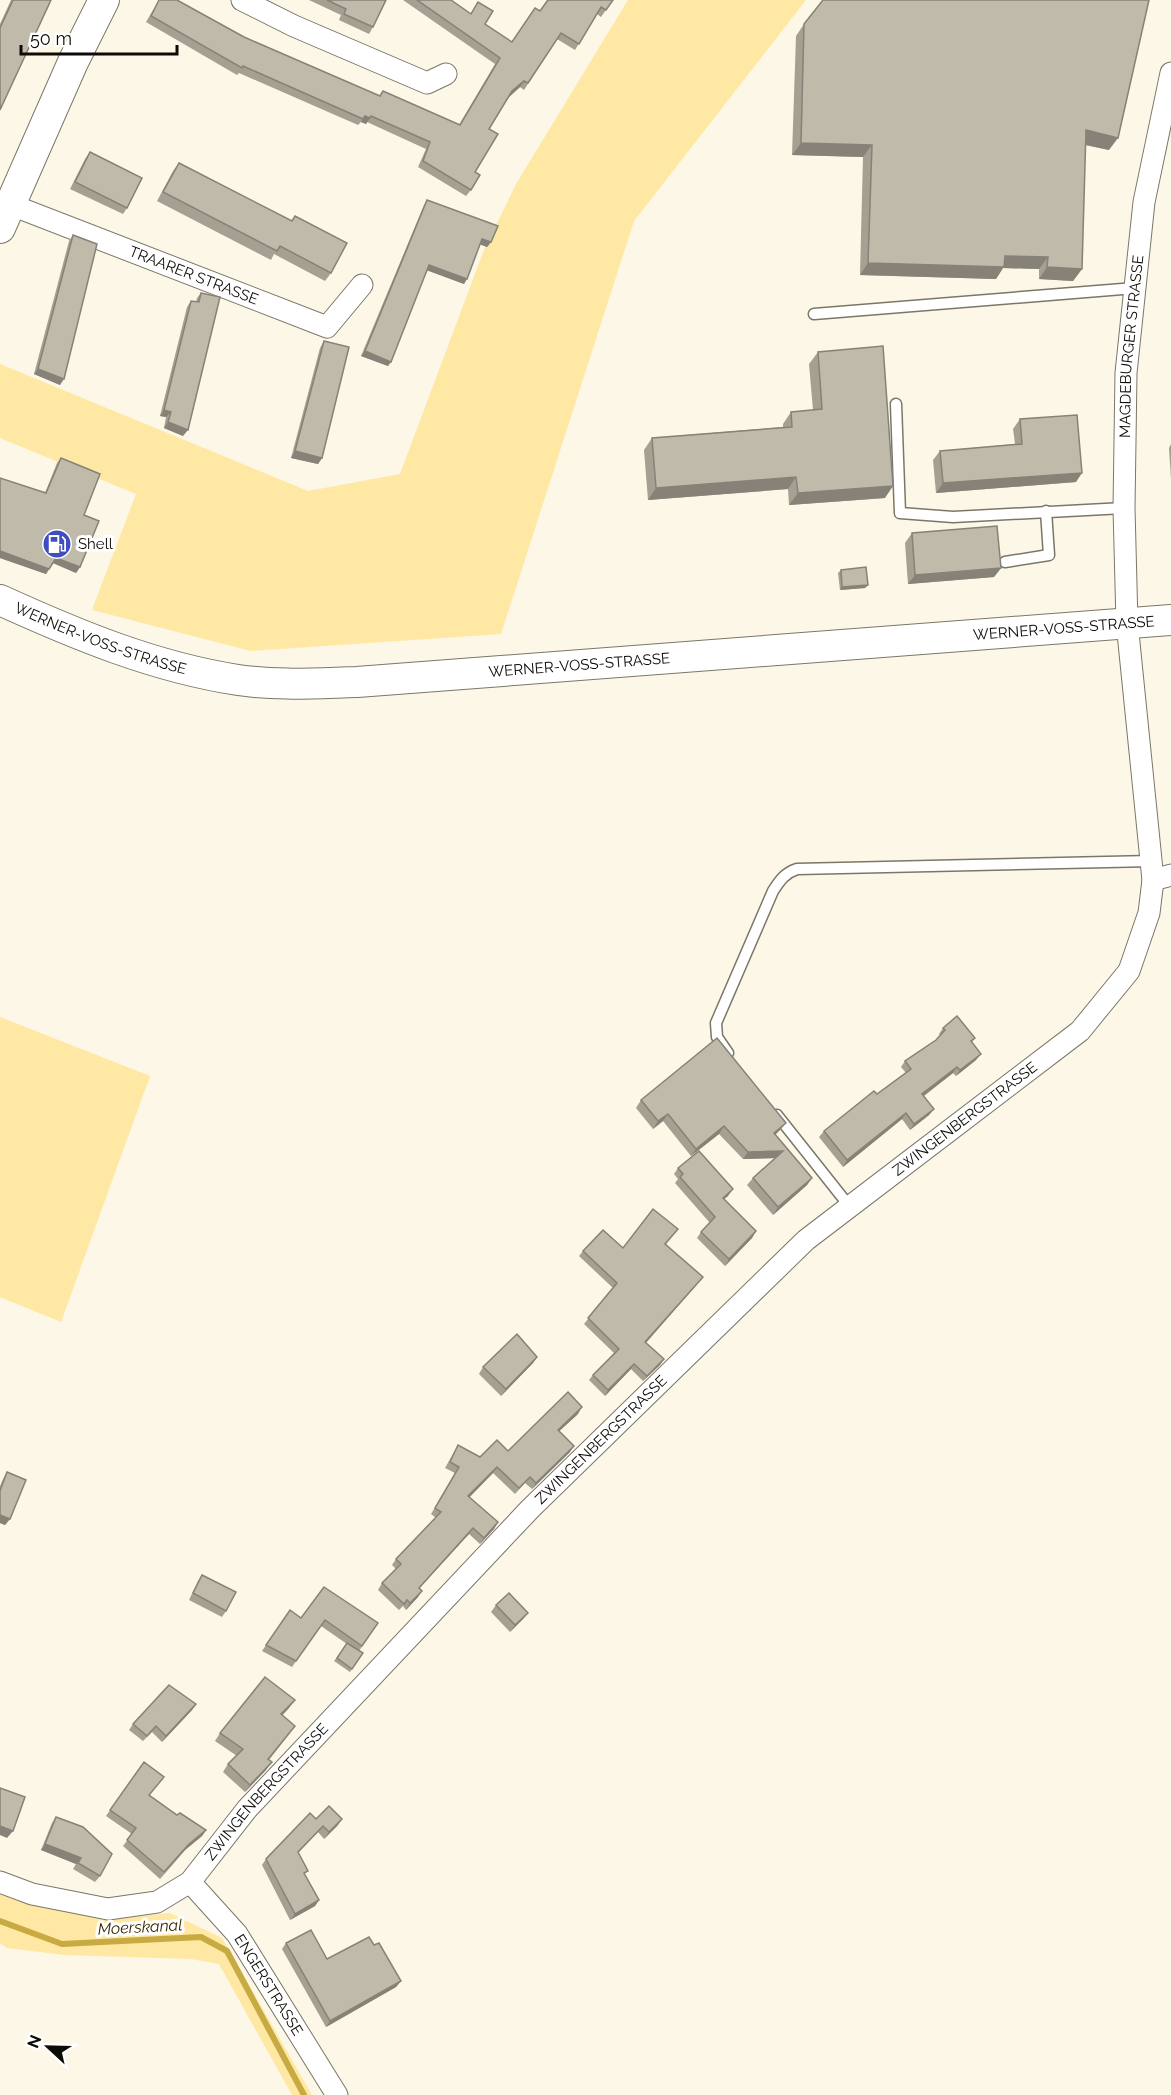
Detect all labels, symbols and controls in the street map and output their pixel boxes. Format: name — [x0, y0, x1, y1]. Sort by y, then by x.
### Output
scale bar — [21, 18, 177, 56]
text: 50 m — [30, 28, 72, 49]
street label: TRAARER STRASSE — [126, 242, 261, 309]
street label: MAGDEBURGER STRASSE — [1116, 254, 1147, 438]
fuel station icon: Shell — [41, 528, 73, 560]
place label: Shell — [78, 535, 114, 553]
street label: WERNER-VOSS-STRASSE — [12, 599, 188, 678]
street label: WERNER-VOSS-STRASSE — [972, 612, 1155, 644]
street label: WERNER-VOSS-STRASSE — [488, 649, 671, 681]
street label: ZWINGENBERGSTRASSE — [889, 1058, 1041, 1180]
street label: ZWINGENBERGSTRASSE — [531, 1372, 671, 1508]
street label: ZWINGENBERGSTRASSE — [201, 1720, 332, 1864]
water label: Moerskanal — [97, 1915, 183, 1939]
street label: ENGERSTRASSE — [230, 1931, 307, 2039]
north arrow — [18, 2017, 78, 2077]
text: N — [23, 2032, 46, 2051]

